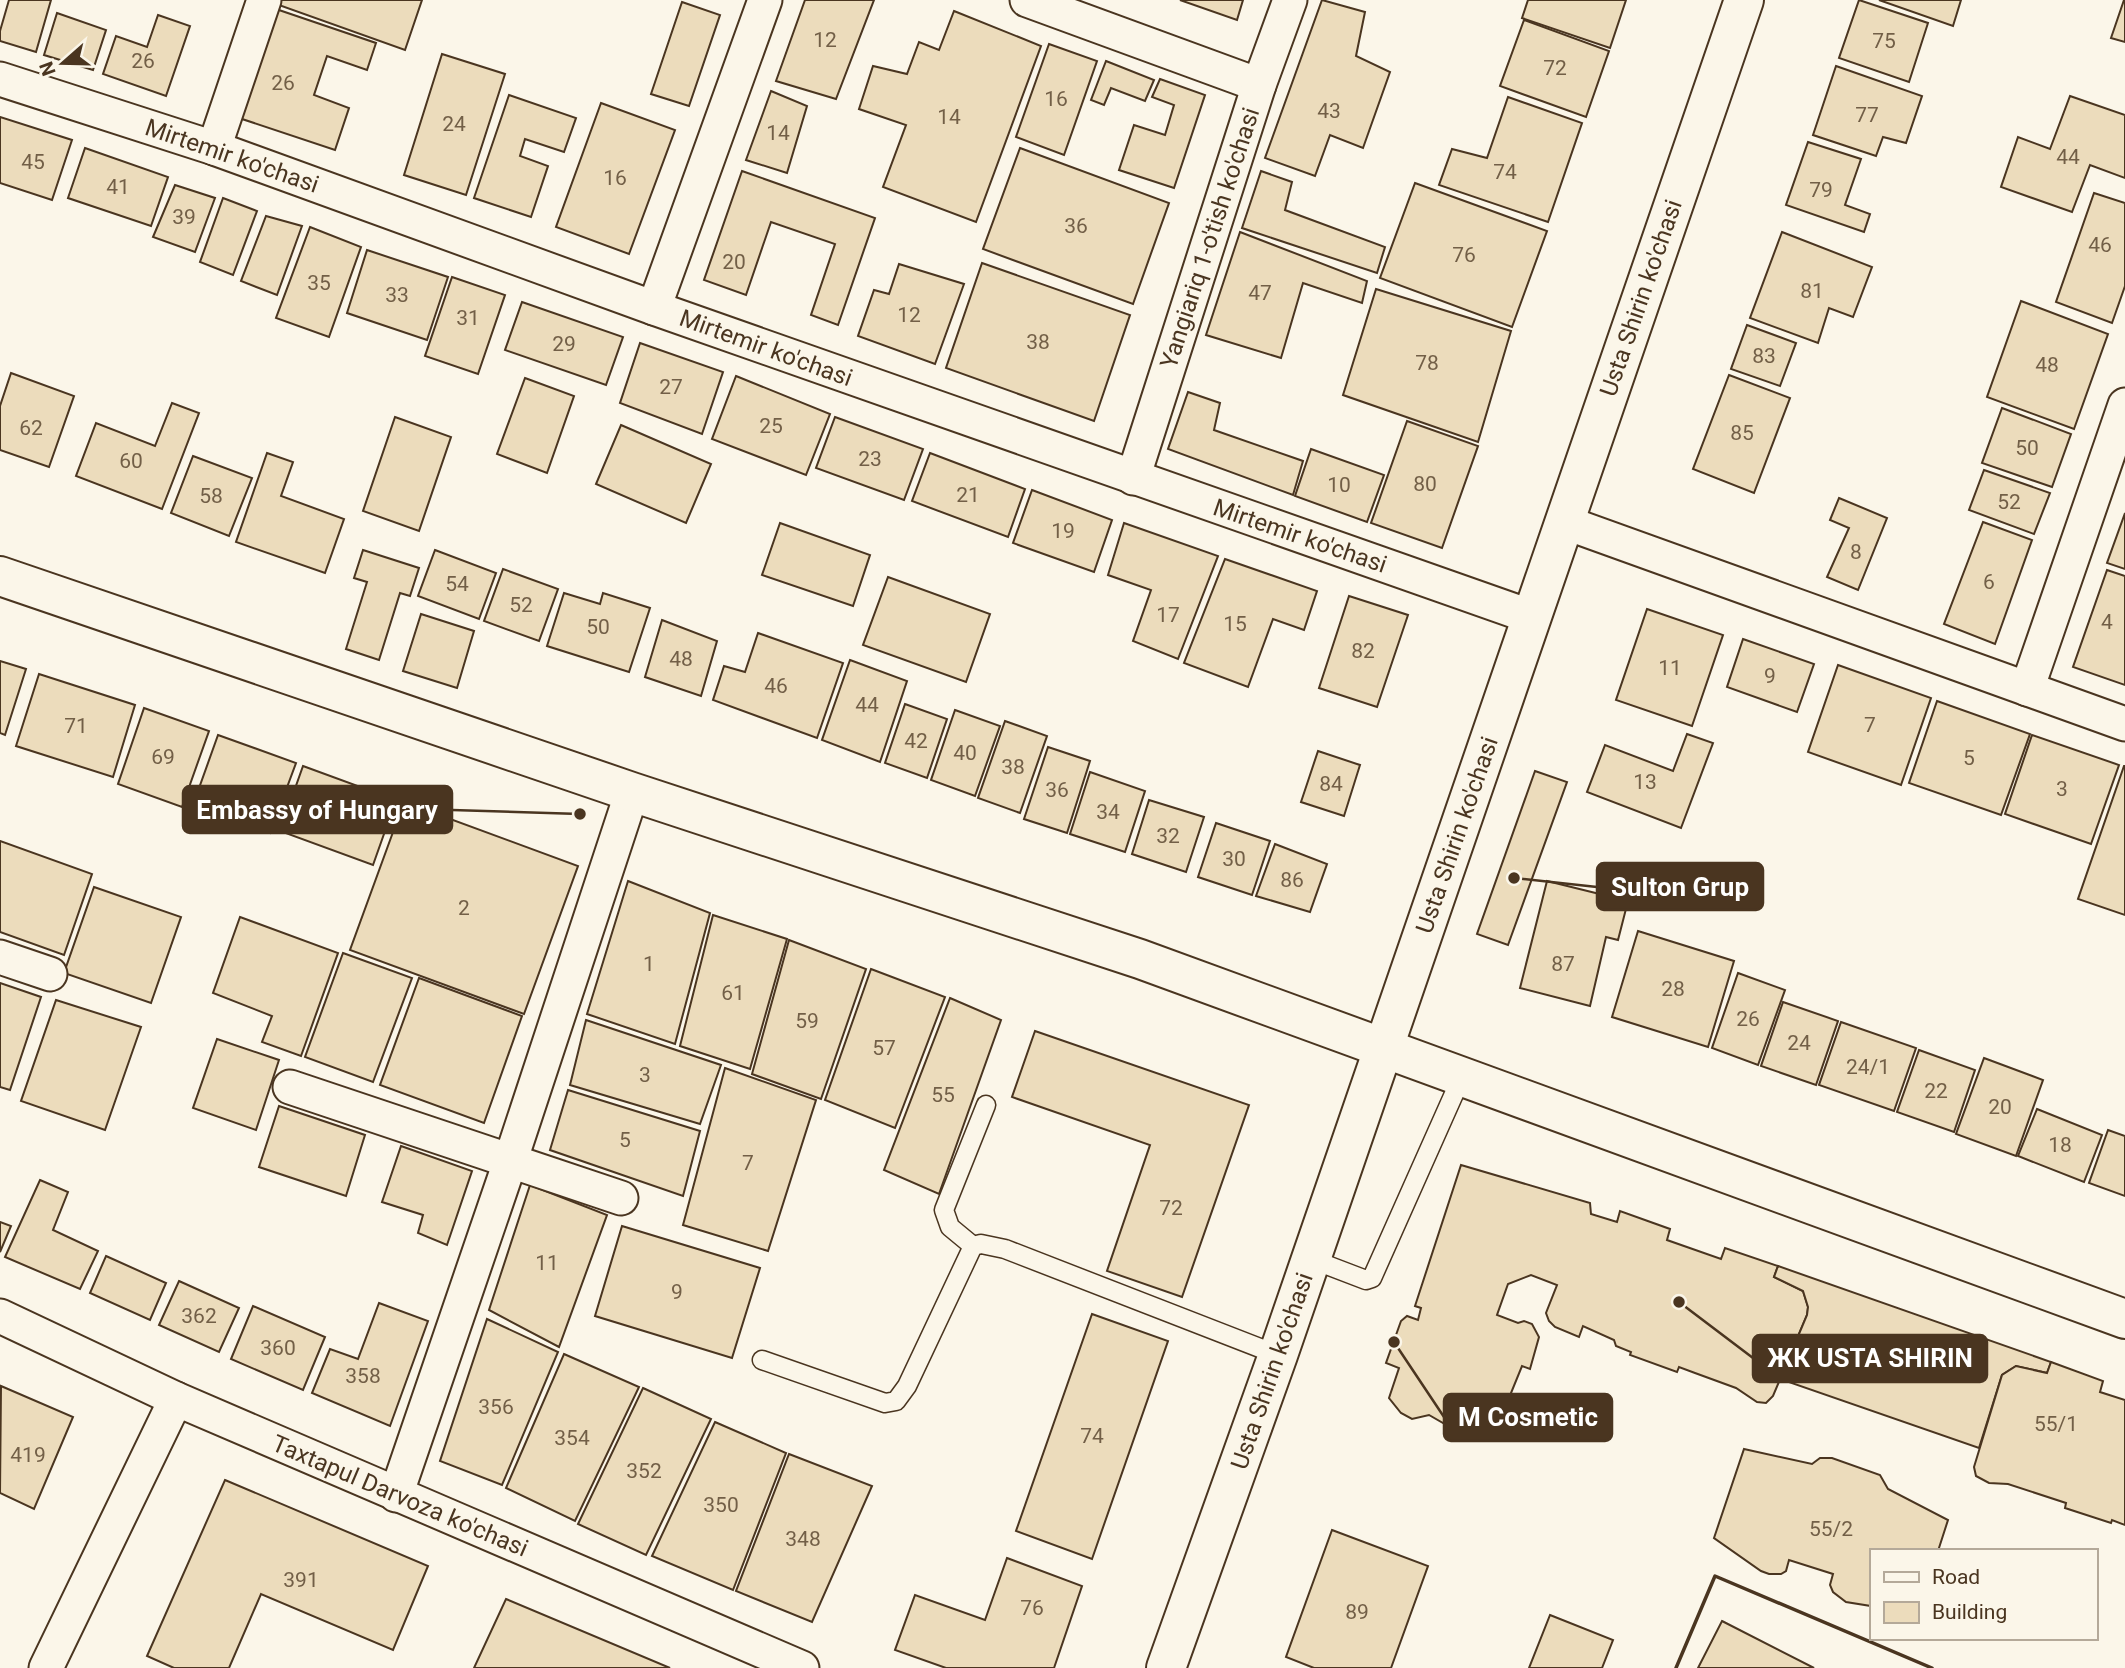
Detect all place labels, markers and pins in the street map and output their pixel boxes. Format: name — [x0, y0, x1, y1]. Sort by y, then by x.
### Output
callout: Embassy of Hungary — [183, 786, 452, 833]
callout: Sulton Grup — [1597, 863, 1763, 910]
callout: ЖК USTA SHIRIN — [1753, 1335, 1987, 1382]
callout: M Cosmetic — [1444, 1394, 1612, 1441]

